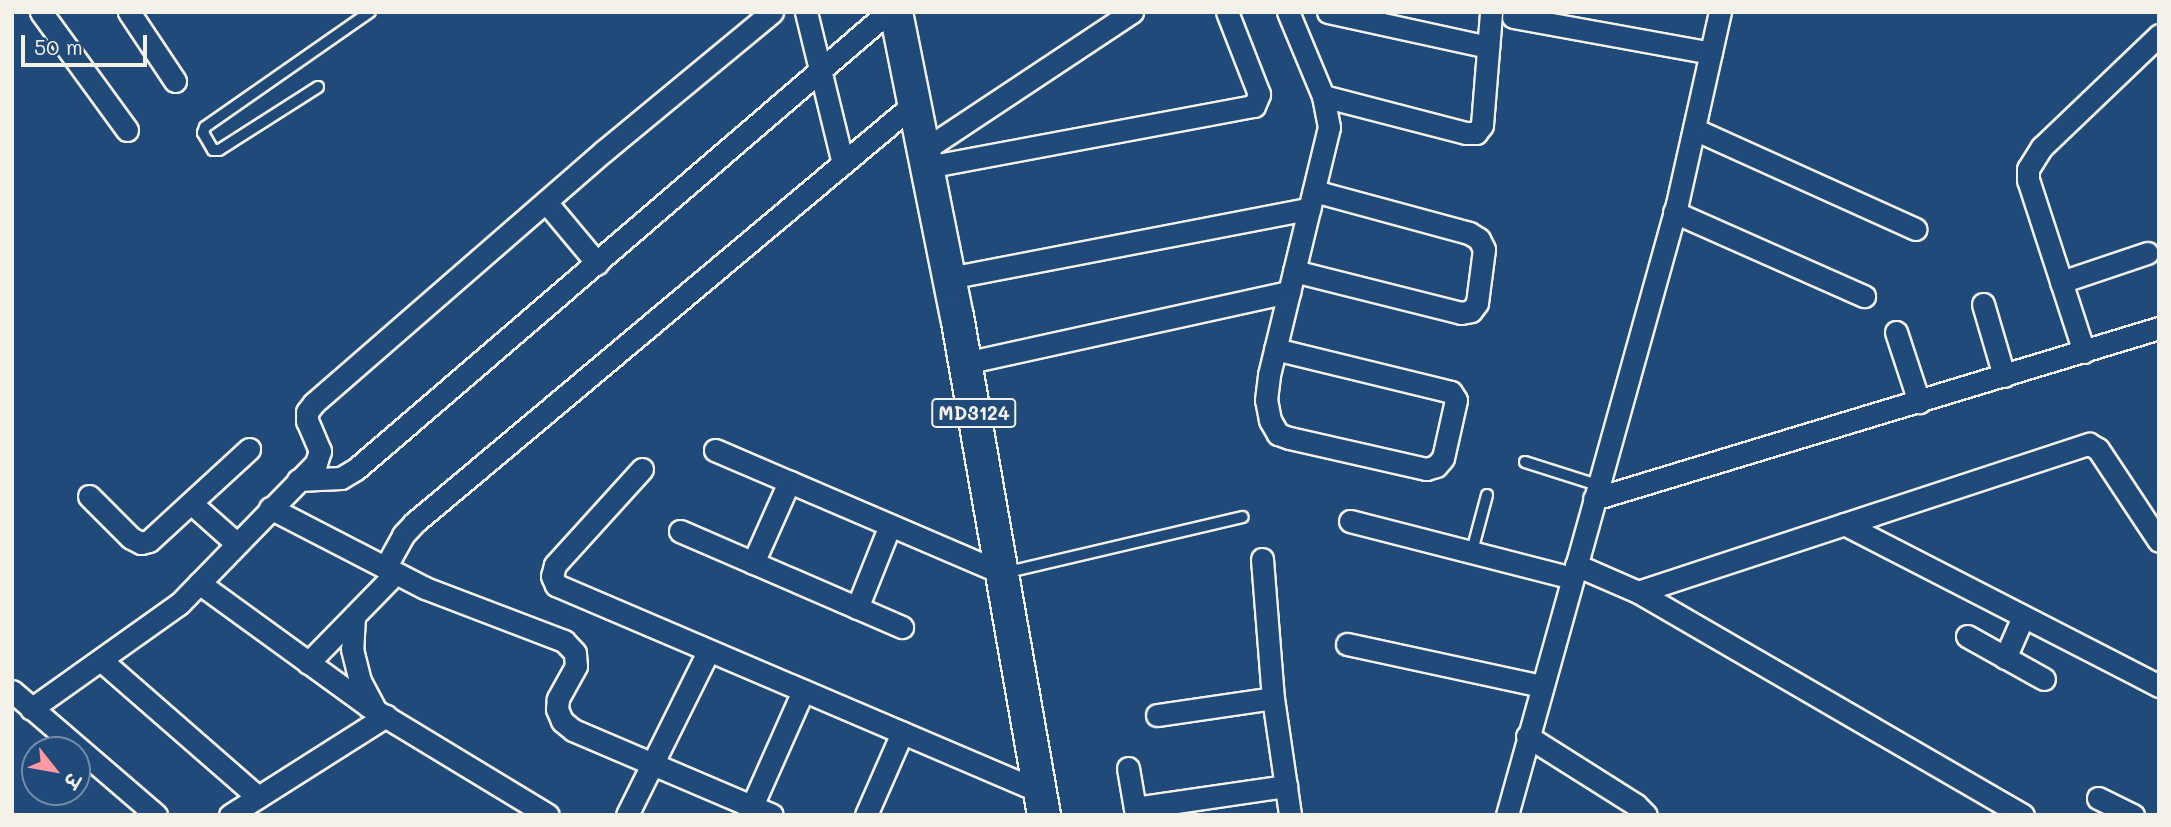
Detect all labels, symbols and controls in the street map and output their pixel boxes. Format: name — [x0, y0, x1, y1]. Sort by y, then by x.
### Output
scale bar — [24, 21, 150, 65]
text: 50 m — [34, 33, 83, 60]
road number: MD3124 — [930, 398, 1018, 428]
north arrow — [21, 736, 91, 806]
text: उ — [59, 769, 87, 793]

